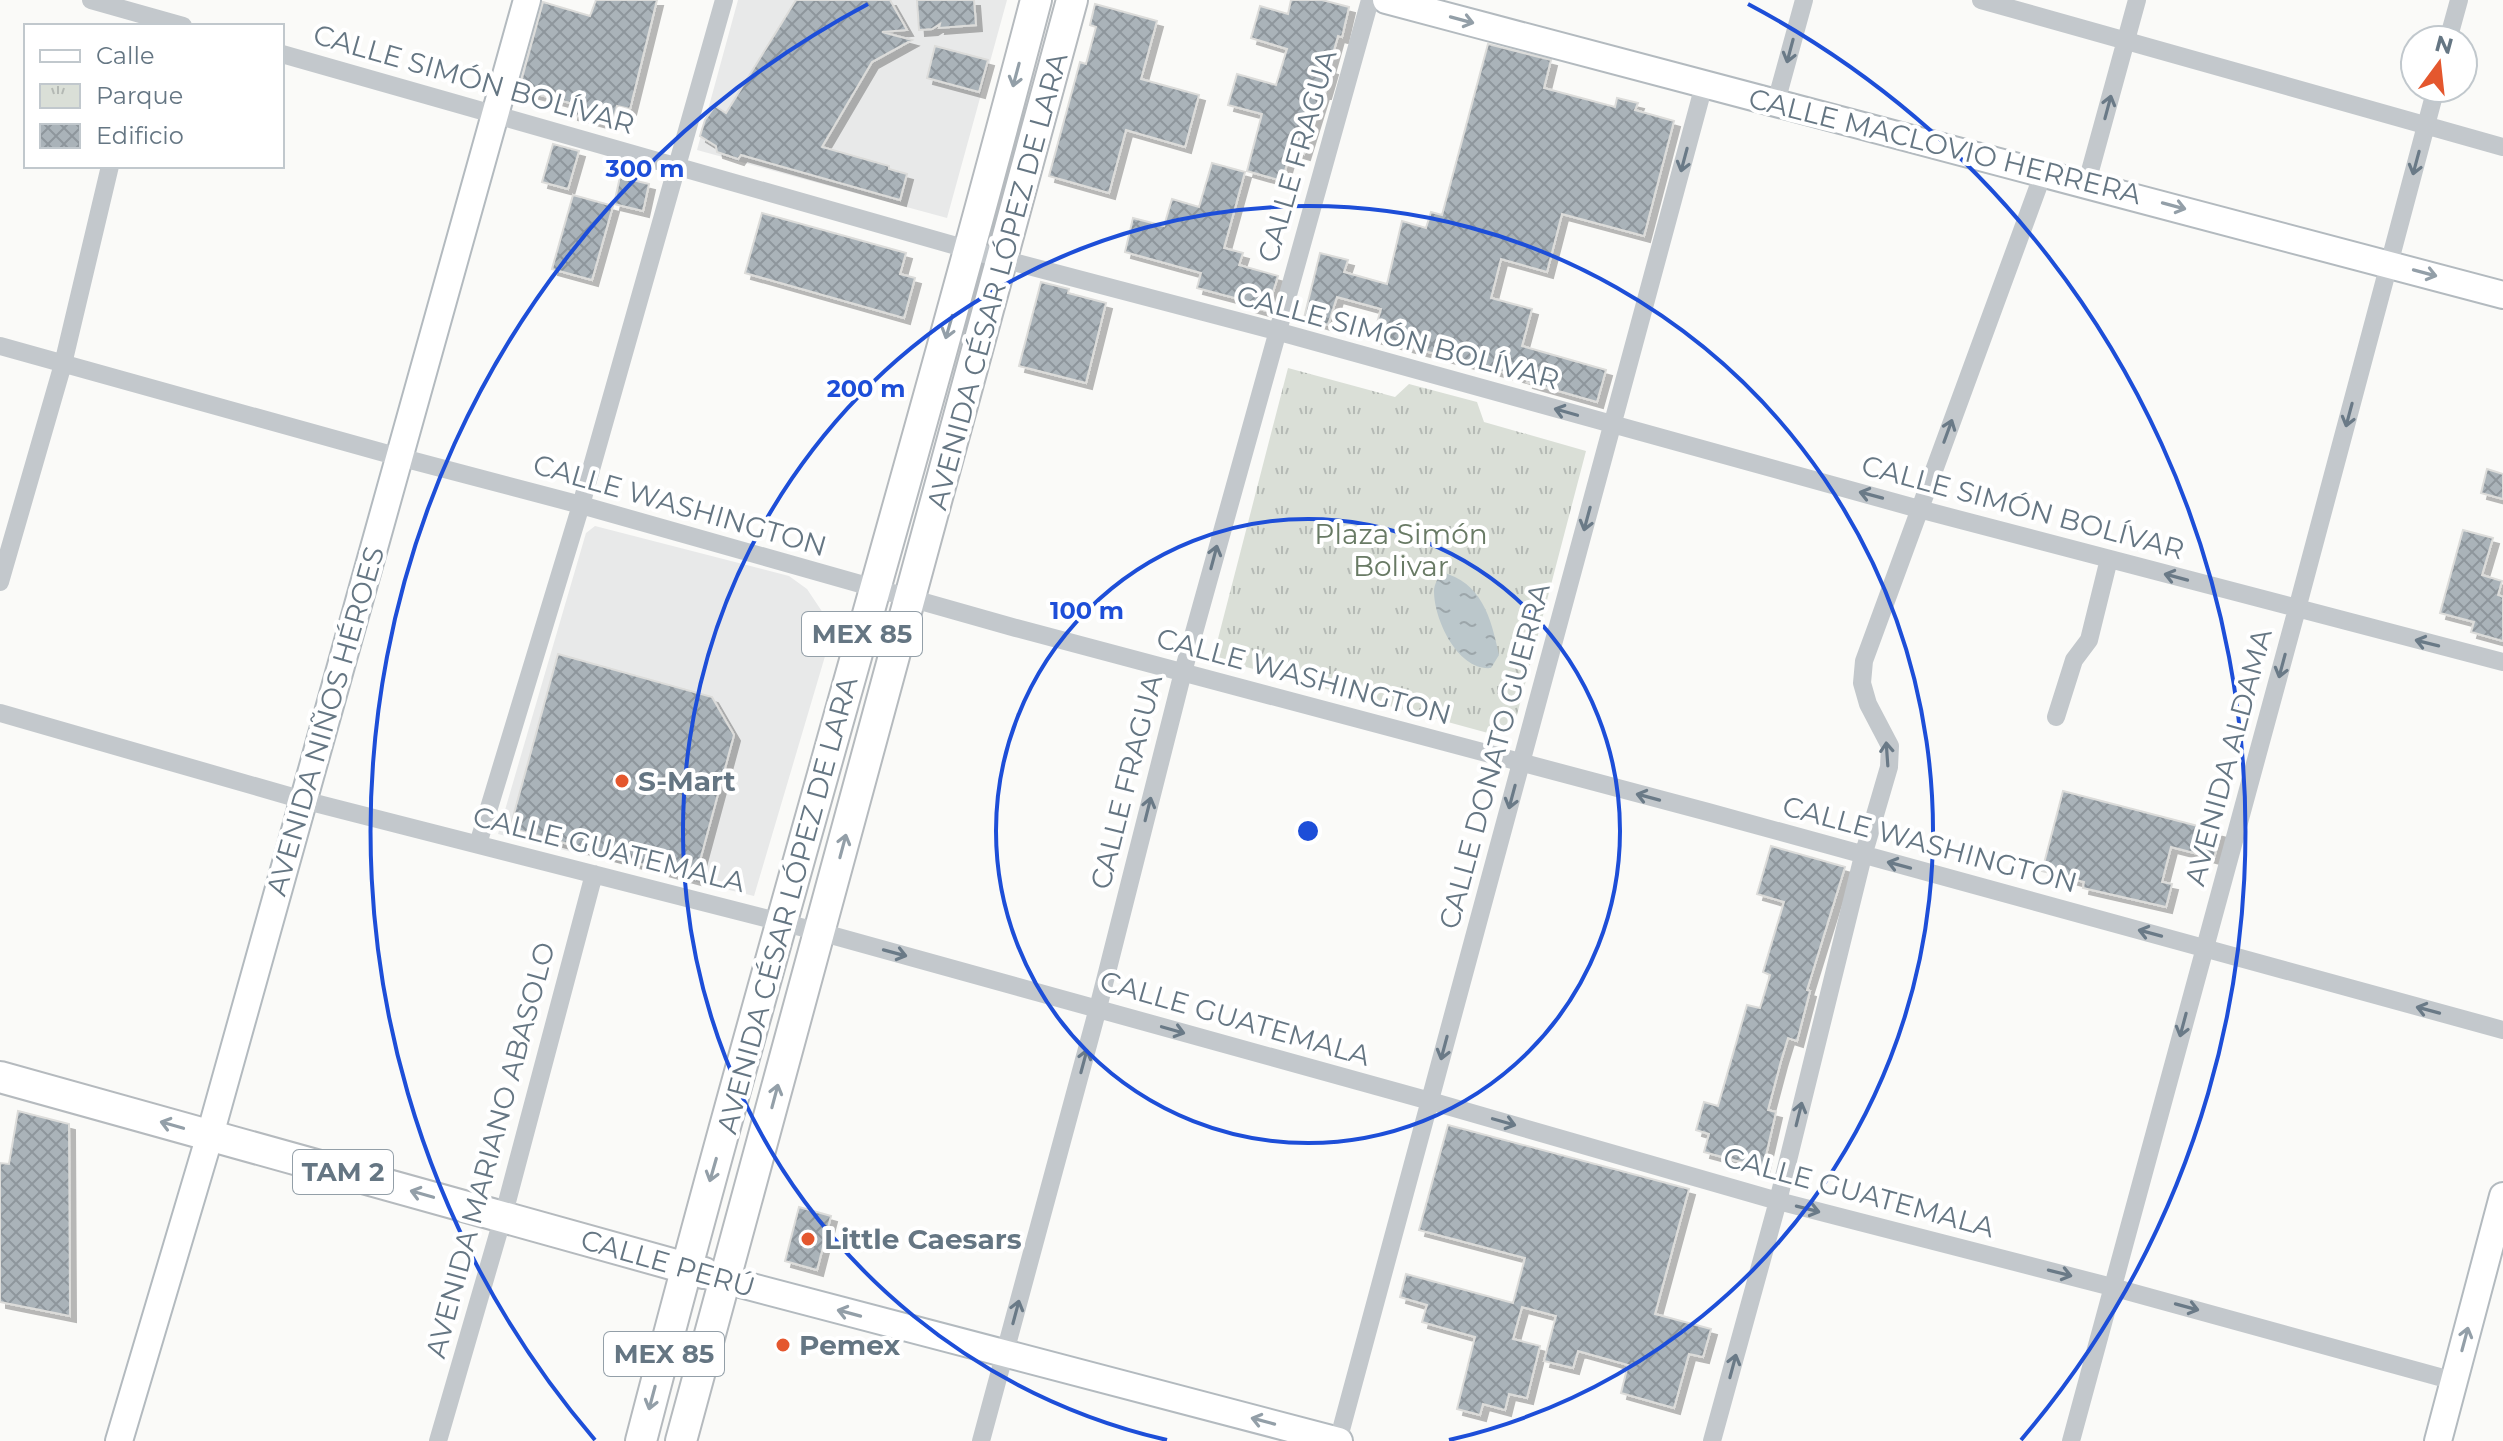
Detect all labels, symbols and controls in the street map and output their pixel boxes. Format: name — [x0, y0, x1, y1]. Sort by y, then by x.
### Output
one-way arrow — [1448, 14, 1474, 29]
street label: CALLE SIMÓN BOLÍVAR — [310, 17, 638, 141]
legend — [24, 24, 284, 168]
north arrow — [2399, 24, 2479, 104]
text: N — [2432, 30, 2456, 61]
one-way arrow — [1781, 37, 1796, 63]
text: Calle — [96, 41, 154, 70]
street label: CALLE FRAGUA — [1250, 45, 1344, 266]
street label: AVENIDA CÉSAR LÓPEZ DE LARA — [920, 48, 1075, 513]
one-way arrow — [1008, 62, 1023, 88]
text: Parque — [96, 81, 183, 110]
street label: CALLE MACLOVIO HERRERA — [1745, 81, 2146, 212]
one-way arrow — [2101, 94, 2116, 120]
text: Edificio — [96, 121, 184, 150]
one-way arrow — [1675, 147, 1690, 173]
one-way arrow — [2407, 150, 2422, 176]
text: 300 m — [605, 154, 684, 183]
one-way arrow — [2160, 199, 2186, 214]
one-way arrow — [2411, 267, 2437, 282]
street label: CALLE SIMÓN BOLÍVAR — [1233, 278, 1563, 396]
one-way arrow — [941, 313, 956, 339]
text: 200 m — [827, 374, 905, 403]
one-way arrow — [2340, 401, 2355, 427]
one-way arrow — [1553, 404, 1579, 419]
one-way arrow — [1942, 419, 1956, 443]
street label: CALLE WASHINGTON — [529, 447, 831, 563]
street label: CALLE SIMÓN BOLÍVAR — [1858, 448, 2188, 566]
one-way arrow — [1858, 487, 1884, 502]
one-way arrow — [1578, 506, 1593, 532]
park label: Plaza Simón Bolivar — [1314, 517, 1488, 583]
street label: AVENIDA NIÑOS HÉROES — [259, 543, 391, 899]
one-way arrow — [1208, 545, 1223, 571]
one-way arrow — [2164, 569, 2189, 584]
street label: CALLE DONATO GUERRA — [1431, 578, 1557, 933]
text: 100 m — [1050, 596, 1124, 625]
road number: MEX 85 — [802, 612, 922, 656]
street label: CALLE WASHINGTON — [1153, 620, 1455, 732]
street label: AVENIDA ALDAMA — [2177, 624, 2279, 889]
one-way arrow — [2415, 634, 2441, 649]
one-way arrow — [2273, 652, 2288, 678]
street label: CALLE FRAGUA — [1083, 670, 1169, 893]
street label: AVENIDA CÉSAR LÓPEZ DE LARA — [710, 672, 865, 1137]
one-way arrow — [1880, 742, 1895, 768]
place label: S-Mart — [638, 764, 736, 798]
marker: S-Mart — [613, 772, 631, 790]
one-way arrow — [1503, 784, 1518, 810]
one-way arrow — [1636, 788, 1662, 803]
street label: CALLE WASHINGTON — [1779, 788, 2081, 900]
one-way arrow — [1142, 796, 1157, 822]
street label: CALLE GUATEMALA — [469, 799, 749, 899]
centre of rings — [1294, 817, 1322, 845]
one-way arrow — [837, 833, 852, 859]
one-way arrow — [1887, 857, 1913, 872]
one-way arrow — [2138, 925, 2164, 940]
street label: AVENIDA MARIANO ABASOLO — [418, 938, 562, 1362]
one-way arrow — [882, 946, 908, 961]
street label: CALLE GUATEMALA — [1096, 963, 1375, 1073]
one-way arrow — [2415, 1001, 2441, 1016]
one-way arrow — [2175, 1011, 2190, 1037]
one-way arrow — [1160, 1023, 1186, 1038]
one-way arrow — [1436, 1035, 1451, 1061]
one-way arrow — [1077, 1048, 1092, 1074]
one-way arrow — [768, 1084, 783, 1110]
one-way arrow — [1792, 1102, 1807, 1128]
one-way arrow — [159, 1116, 185, 1131]
one-way arrow — [1491, 1116, 1517, 1131]
street label: CALLE GUATEMALA — [1720, 1139, 1999, 1245]
road number: TAM 2 — [293, 1150, 393, 1194]
one-way arrow — [705, 1157, 720, 1183]
one-way arrow — [410, 1186, 436, 1201]
one-way arrow — [1795, 1202, 1821, 1217]
street label: CALLE PERÚ — [577, 1222, 759, 1304]
place label: Little Caesars — [824, 1222, 1022, 1256]
marker: Little Caesars — [799, 1230, 817, 1248]
one-way arrow — [2047, 1267, 2073, 1282]
one-way arrow — [1010, 1299, 1025, 1325]
one-way arrow — [2173, 1301, 2199, 1316]
one-way arrow — [837, 1304, 863, 1319]
one-way arrow — [2459, 1326, 2474, 1352]
place label: Pemex — [799, 1328, 901, 1362]
road number: MEX 85 — [604, 1332, 724, 1376]
marker: Pemex — [774, 1336, 792, 1354]
one-way arrow — [1726, 1353, 1741, 1379]
one-way arrow — [644, 1384, 659, 1410]
one-way arrow — [1251, 1413, 1277, 1428]

